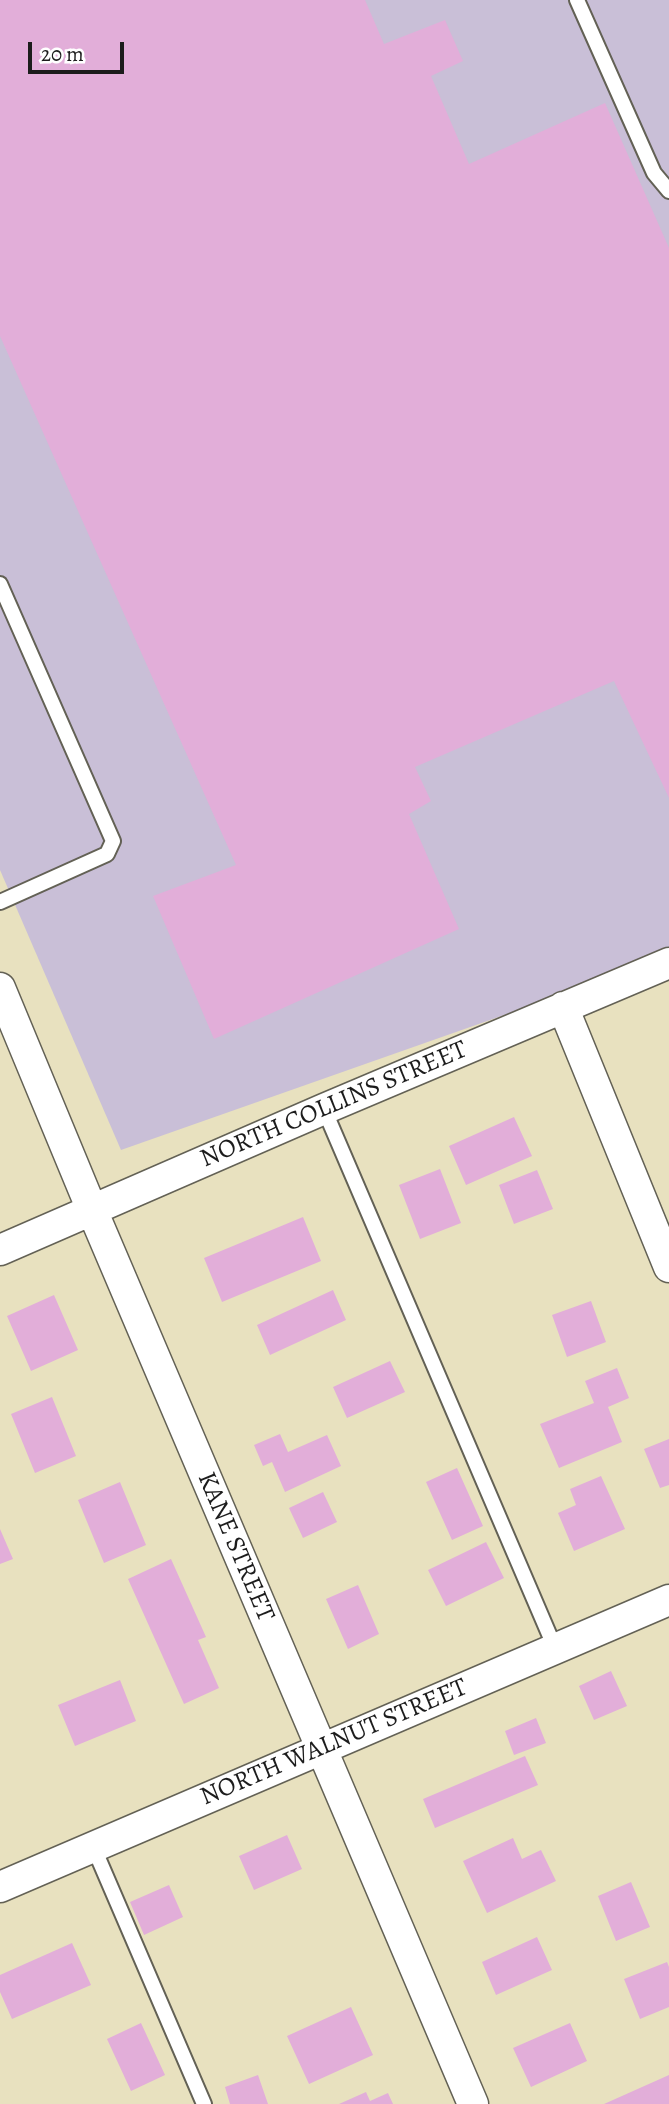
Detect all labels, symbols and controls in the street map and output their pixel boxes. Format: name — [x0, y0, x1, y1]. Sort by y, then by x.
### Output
scale bar — [32, 28, 128, 72]
text: 20 m — [41, 40, 84, 68]
street label: NORTH COLLINS STREET — [196, 1035, 472, 1175]
street label: KANE STREET — [190, 1468, 280, 1626]
street label: NORTH WALNUT STREET — [196, 1673, 472, 1813]

